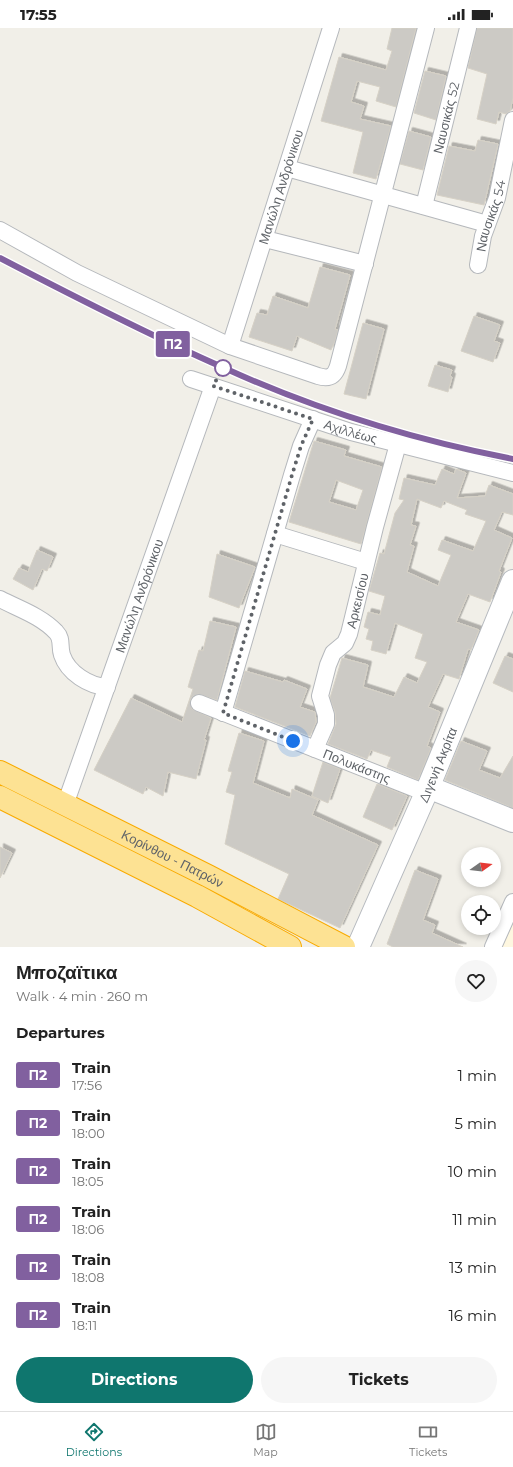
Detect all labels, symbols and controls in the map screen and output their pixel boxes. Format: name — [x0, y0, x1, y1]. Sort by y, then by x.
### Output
text: 17:55 — [20, 5, 57, 24]
street label: Ναυσικάς 52 — [429, 80, 462, 155]
street label: Μανώλη Ανδρόνικου — [255, 127, 306, 246]
street label: Ναυσικάς 54 — [472, 178, 509, 253]
line badge: Π2 — [155, 331, 191, 357]
text: Π2 — [164, 335, 182, 353]
unlabelled marker — [214, 359, 232, 377]
street label: Αχιλλέως — [322, 416, 379, 446]
street label: Μανώλη Ανδρόνικου — [111, 537, 166, 655]
street label: Αρκεισίου — [343, 571, 372, 630]
street label: Διγενή Ακρίτα — [415, 724, 460, 805]
your location — [283, 731, 303, 751]
street label: Πολυκάστης — [321, 745, 393, 786]
street label: Κορίνθου - Πατρών — [119, 826, 226, 891]
north arrow — [461, 847, 501, 887]
map controls — [461, 847, 501, 935]
button: locate — [461, 895, 501, 935]
button: heart — [455, 960, 497, 1002]
text: Μποζαϊτικα — [16, 961, 117, 984]
text: Walk · 4 min · 260 m — [16, 988, 148, 1004]
text: Departures — [16, 1023, 105, 1042]
text: Train — [72, 1058, 111, 1077]
text: Π2 — [29, 1066, 47, 1084]
text: 1 min — [458, 1066, 497, 1085]
text: 17:56 — [72, 1077, 102, 1093]
text: Train — [72, 1106, 111, 1125]
text: Π2 — [29, 1114, 47, 1132]
text: 5 min — [454, 1114, 497, 1133]
text: 18:00 — [72, 1125, 105, 1141]
text: Train — [72, 1154, 111, 1173]
text: Π2 — [29, 1162, 47, 1180]
text: 10 min — [448, 1162, 497, 1181]
text: 18:05 — [72, 1173, 104, 1189]
text: Train — [72, 1202, 111, 1221]
text: Π2 — [29, 1210, 47, 1228]
text: 11 min — [452, 1210, 497, 1229]
text: 18:06 — [72, 1221, 104, 1237]
text: Train — [72, 1250, 111, 1269]
text: Π2 — [29, 1258, 47, 1276]
text: 13 min — [449, 1258, 497, 1277]
text: 18:08 — [72, 1269, 105, 1285]
text: Train — [72, 1298, 111, 1317]
text: Π2 — [29, 1306, 47, 1324]
text: 16 min — [448, 1306, 497, 1325]
text: 18:11 — [72, 1317, 97, 1333]
button: Directions — [16, 1357, 253, 1403]
button: Tickets — [261, 1357, 497, 1403]
tab: Directions — [66, 1421, 122, 1459]
tab: Map — [253, 1421, 278, 1459]
tab: Tickets — [409, 1421, 447, 1459]

